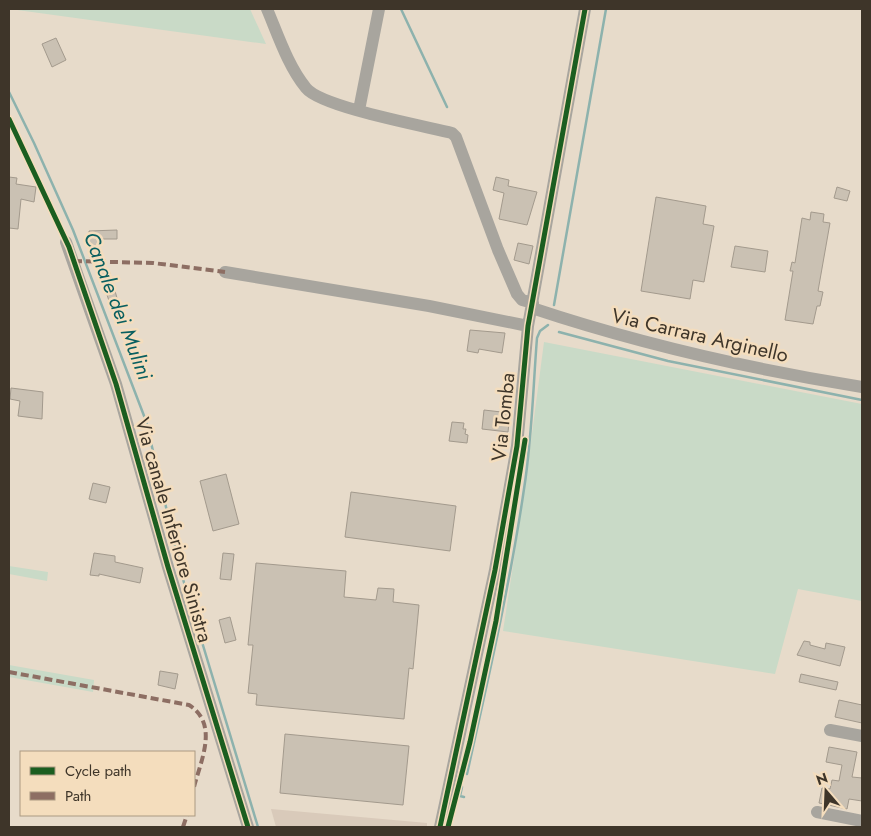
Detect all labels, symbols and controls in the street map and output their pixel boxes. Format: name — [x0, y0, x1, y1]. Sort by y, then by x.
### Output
water label: Canale dei Mulini — [76, 228, 160, 385]
street label: Via Carrara Arginello — [609, 301, 791, 370]
street label: Via Tomba — [484, 371, 523, 463]
street label: Via canale Inferiore Sinistra — [128, 414, 220, 646]
legend — [20, 751, 195, 816]
text: Cycle path — [65, 760, 132, 782]
north arrow — [801, 766, 851, 816]
text: N — [813, 767, 830, 790]
text: Path — [65, 785, 91, 807]

